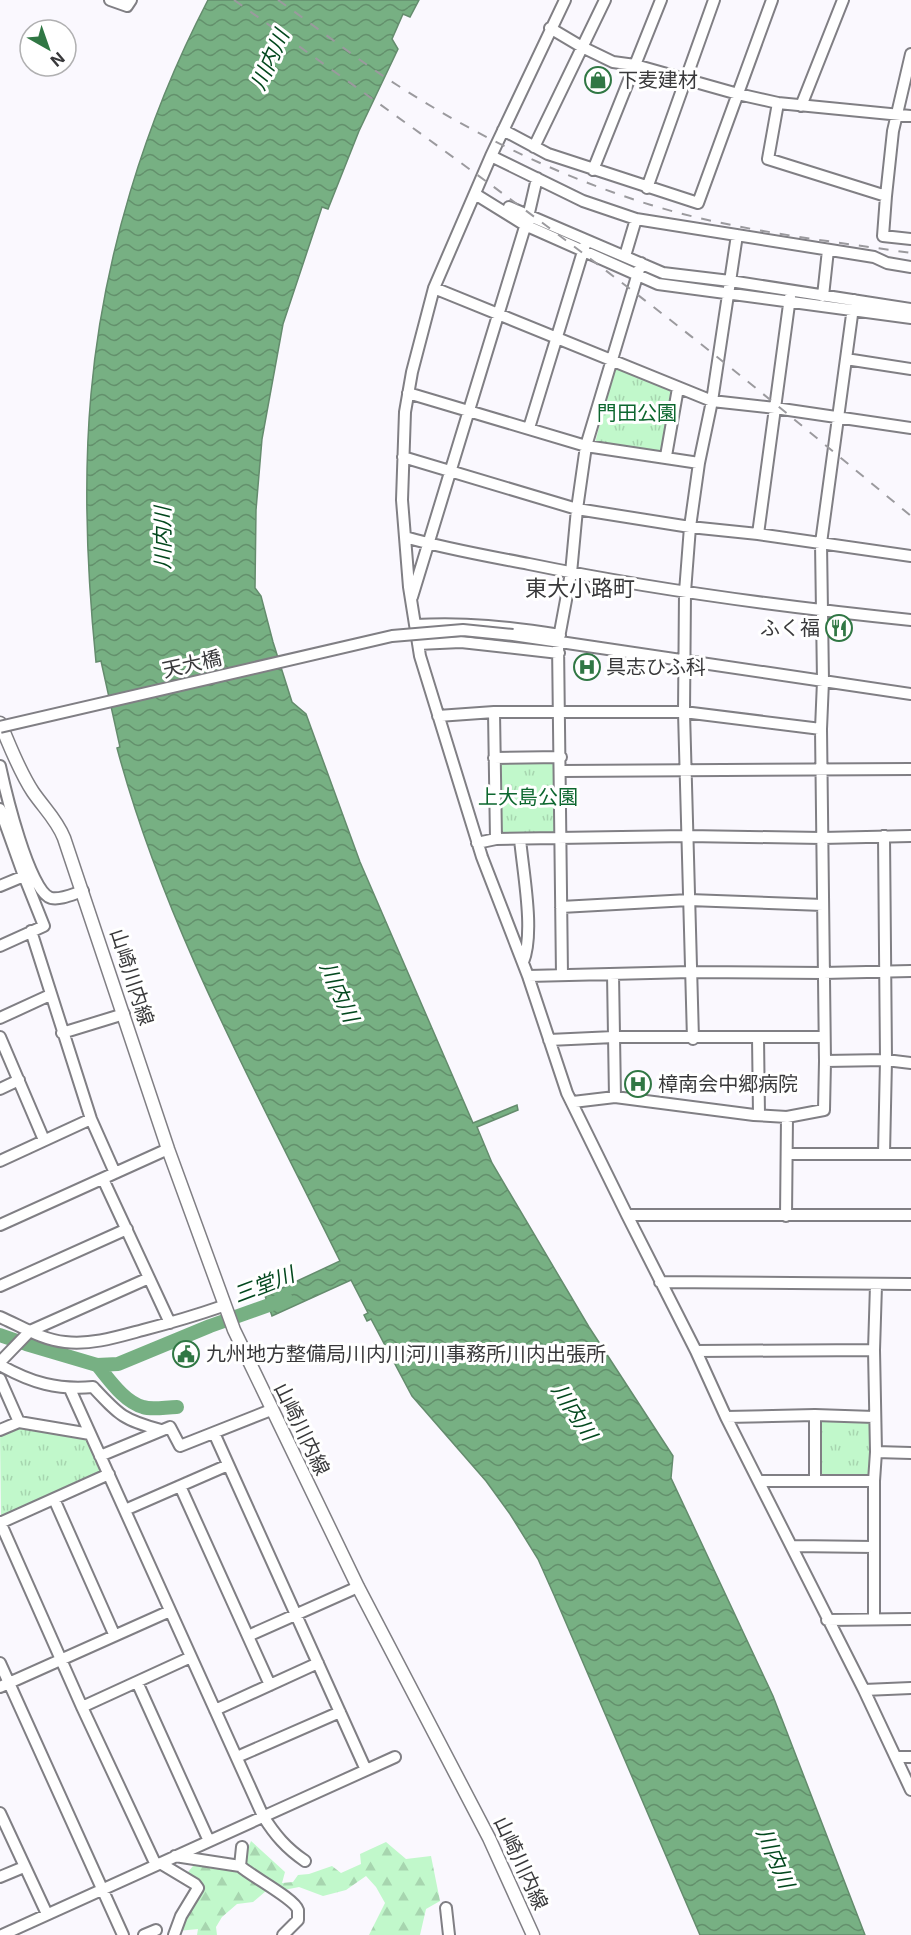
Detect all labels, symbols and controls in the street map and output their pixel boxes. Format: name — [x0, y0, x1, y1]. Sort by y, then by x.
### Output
north arrow — [18, 18, 78, 78]
water label: 川内川 — [245, 24, 295, 94]
text: N — [47, 48, 69, 71]
shop icon: 下麦建材 — [583, 65, 613, 95]
place label: 下麦建材 — [618, 68, 698, 92]
park label: 門田公園 — [597, 401, 677, 425]
water label: 川内川 — [150, 505, 175, 570]
district label: 東大小路町 — [525, 575, 635, 601]
restaurant icon: ふく福 — [824, 613, 854, 643]
place label: ふく福 — [760, 616, 820, 640]
street label: 天大橋 — [160, 646, 224, 682]
hospital icon: 具志ひふ科 — [572, 652, 602, 682]
place label: 具志ひふ科 — [606, 655, 706, 679]
park label: 上大島公園 — [478, 785, 578, 809]
street label: 山崎川内線 — [105, 926, 159, 1028]
water label: 川内川 — [315, 958, 365, 1027]
hospital icon: 樟南会中郷病院 — [623, 1069, 653, 1099]
place label: 樟南会中郷病院 — [658, 1072, 798, 1096]
water label: 三堂川 — [230, 1261, 300, 1307]
public building icon: 九州地方整備局川内川河川事務所川内出張所 — [171, 1339, 201, 1369]
place label: 九州地方整備局川内川河川事務所川内出張所 — [206, 1342, 606, 1366]
street label: 山崎川内線 — [269, 1379, 335, 1479]
water label: 川内川 — [547, 1379, 603, 1447]
street label: 山崎川内線 — [489, 1813, 553, 1913]
water label: 川内川 — [752, 1824, 800, 1894]

